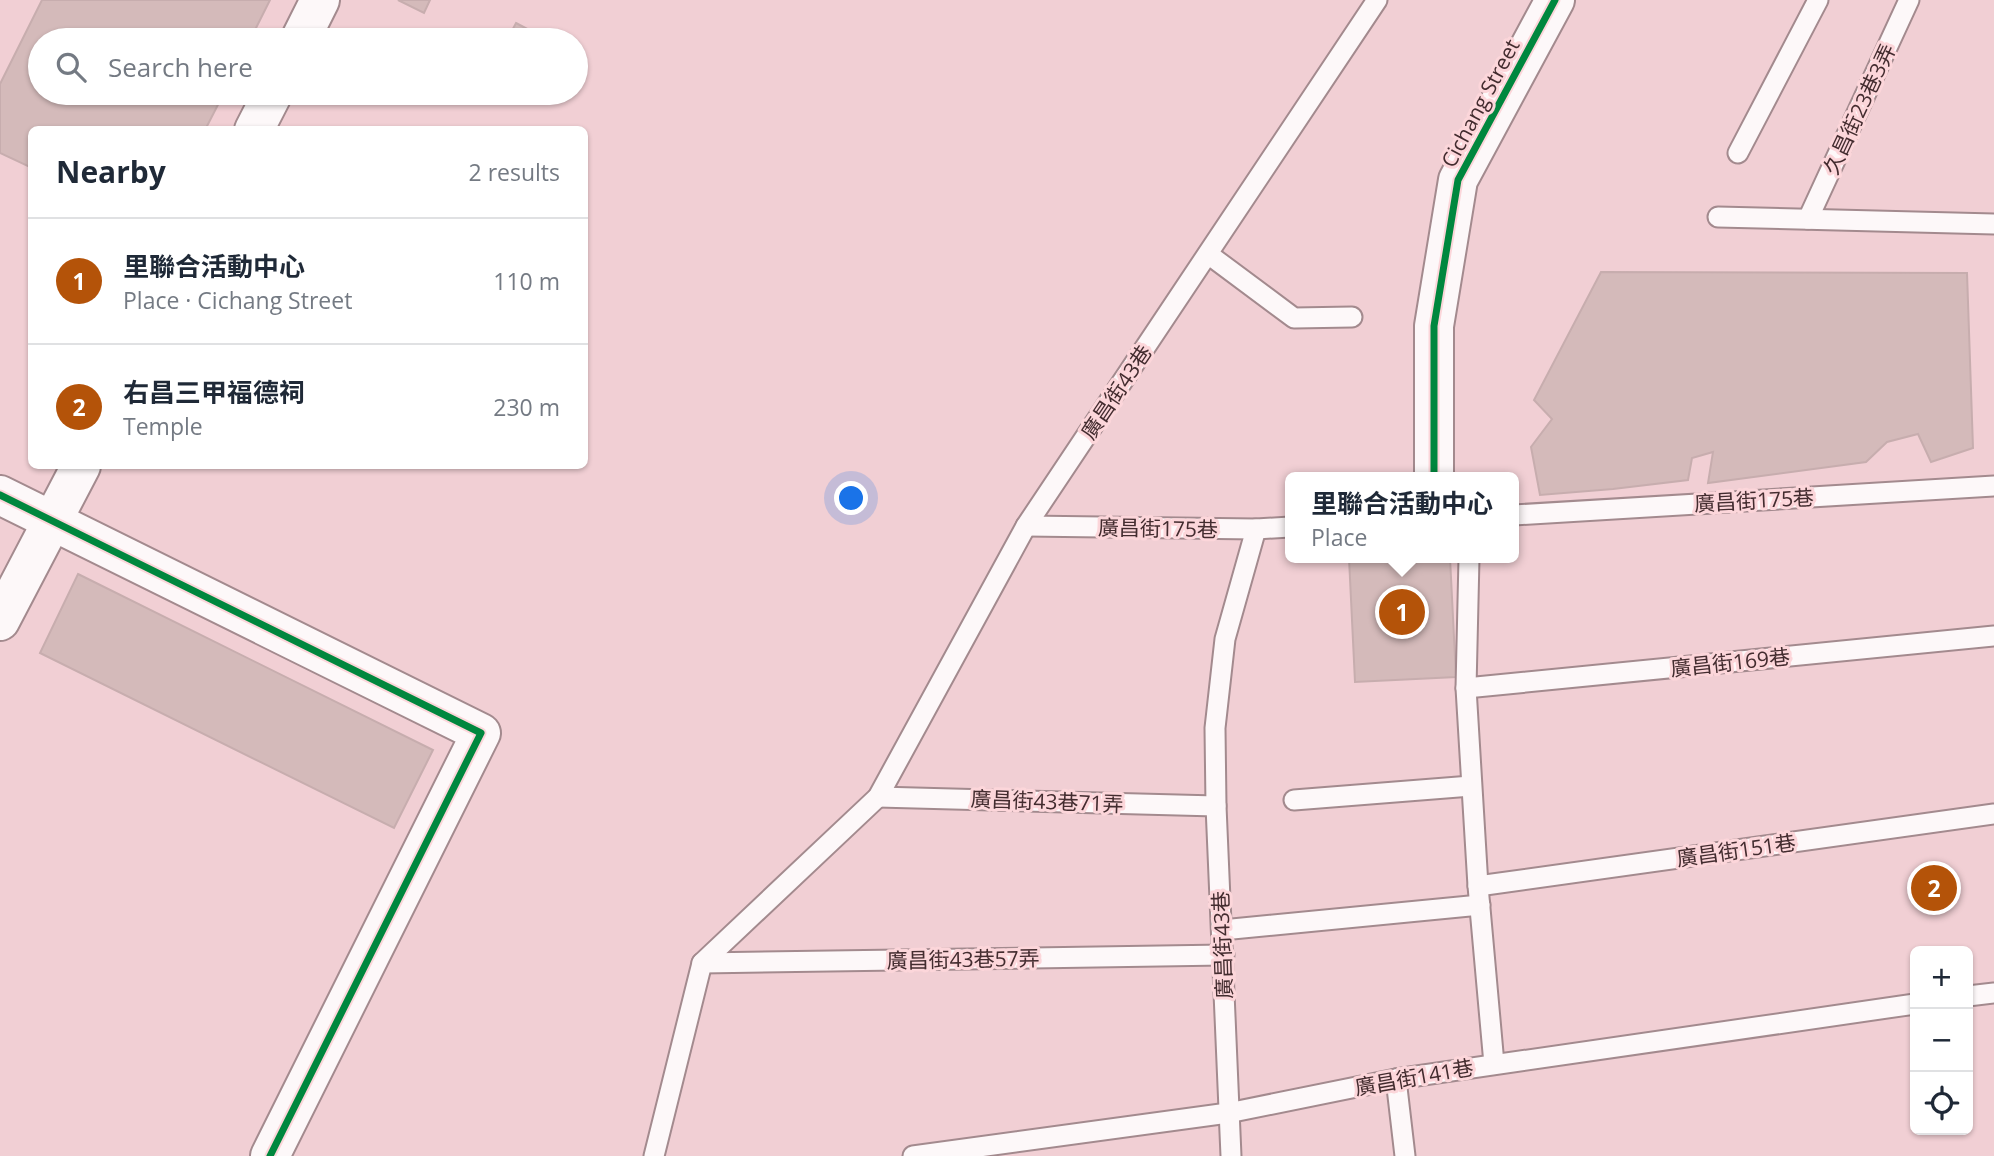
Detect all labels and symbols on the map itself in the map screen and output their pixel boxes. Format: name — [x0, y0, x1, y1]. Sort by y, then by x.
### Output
street label: Cichang Street — [1434, 34, 1526, 172]
street label: 久昌街23巷3弄 — [1817, 39, 1901, 179]
street label: 廣昌街43巷 — [1074, 339, 1158, 445]
your location — [834, 481, 868, 515]
street label: 廣昌街175巷 — [1693, 483, 1815, 517]
street label: 廣昌街175巷 — [1098, 513, 1218, 543]
pin: 1 — [1379, 586, 1425, 638]
street label: 廣昌街169巷 — [1669, 642, 1791, 682]
street label: 廣昌街43巷71弄 — [970, 784, 1124, 818]
street label: 廣昌街151巷 — [1675, 828, 1797, 872]
pin: 2 — [1911, 862, 1957, 914]
street label: 廣昌街43巷 — [1206, 891, 1238, 999]
street label: 廣昌街43巷57弄 — [886, 944, 1040, 974]
street label: 廣昌街141巷 — [1352, 1053, 1476, 1101]

